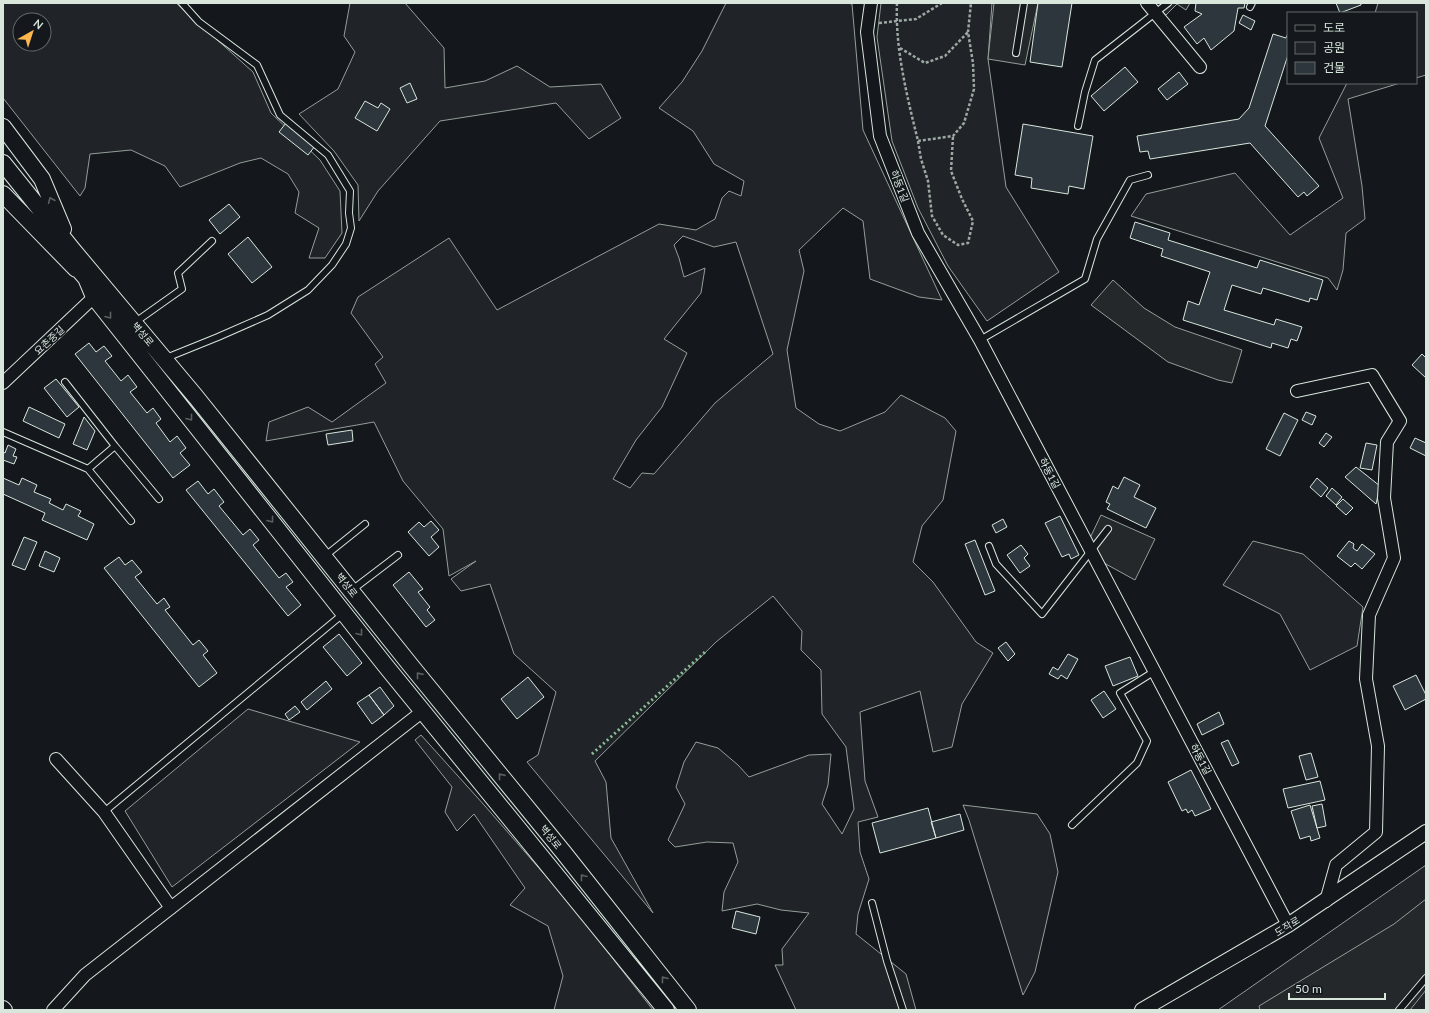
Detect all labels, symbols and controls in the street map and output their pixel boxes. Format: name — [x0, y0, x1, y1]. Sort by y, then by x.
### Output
north arrow — [12, 12, 52, 52]
legend — [1287, 12, 1417, 84]
text: N — [31, 16, 46, 32]
text: 도로 — [1323, 20, 1345, 35]
text: 공원 — [1323, 40, 1345, 55]
text: 건물 — [1323, 60, 1345, 75]
street label: 하동1길 — [888, 168, 912, 204]
one-way arrow — [48, 197, 56, 205]
one-way arrow — [105, 312, 112, 319]
street label: 벽성로 — [130, 320, 156, 348]
street label: 요촌중길 — [31, 323, 67, 357]
one-way arrow — [185, 413, 192, 421]
street label: 하동1길 — [1037, 455, 1063, 491]
one-way arrow — [266, 515, 273, 522]
street label: 벽성로 — [334, 570, 360, 600]
one-way arrow — [356, 628, 363, 635]
one-way arrow — [417, 673, 424, 680]
street label: 하동1길 — [1188, 741, 1214, 777]
one-way arrow — [499, 774, 506, 781]
street label: 벽성로 — [538, 822, 564, 852]
one-way arrow — [581, 875, 588, 882]
street label: 도작로 — [1272, 914, 1302, 938]
scale bar — [1289, 975, 1385, 1001]
one-way arrow — [661, 977, 668, 984]
text: 50 m — [1295, 981, 1322, 996]

